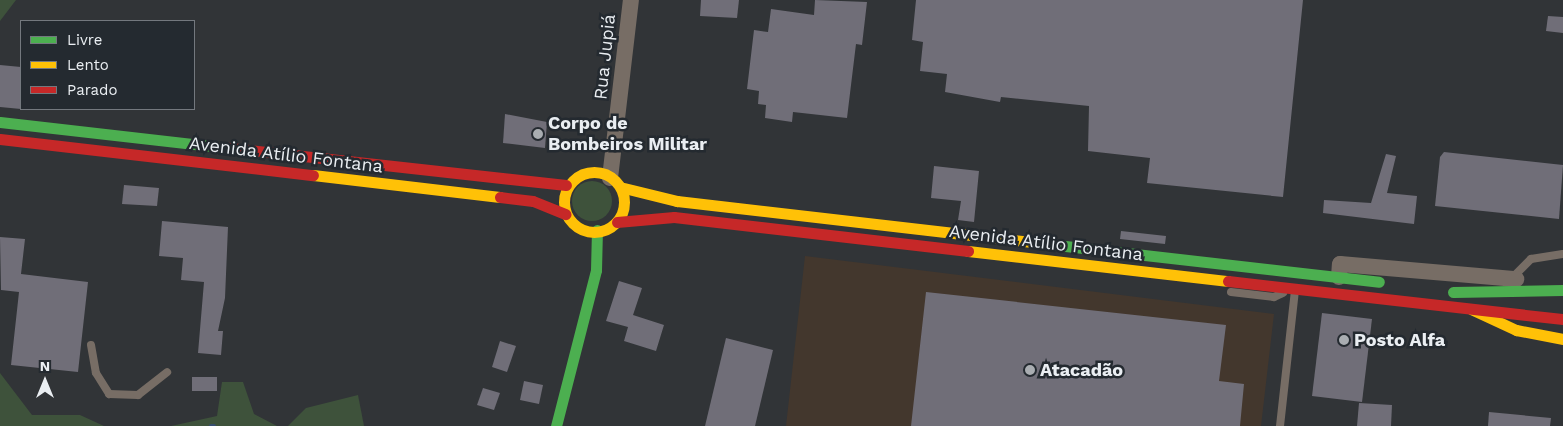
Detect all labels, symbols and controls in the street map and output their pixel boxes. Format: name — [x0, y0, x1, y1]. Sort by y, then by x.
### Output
street label: Rua Jupiá — [590, 13, 620, 101]
legend — [20, 20, 195, 110]
text: Livre — [67, 31, 102, 49]
text: Lento — [67, 56, 109, 74]
text: Parado — [67, 81, 117, 99]
place label: Corpo de Bombeiros Militar — [548, 113, 707, 156]
marker: Corpo de Bombeiros Militar — [532, 128, 544, 140]
street label: Avenida Atílio Fontana — [187, 132, 385, 178]
street label: Avenida Atílio Fontana — [947, 220, 1145, 266]
place label: Posto Alfa — [1354, 329, 1446, 351]
marker: Posto Alfa — [1338, 334, 1350, 346]
north arrow — [20, 356, 70, 406]
text: N — [40, 358, 50, 374]
place label: Atacadão — [1040, 359, 1123, 381]
marker: Atacadão — [1024, 364, 1036, 376]

